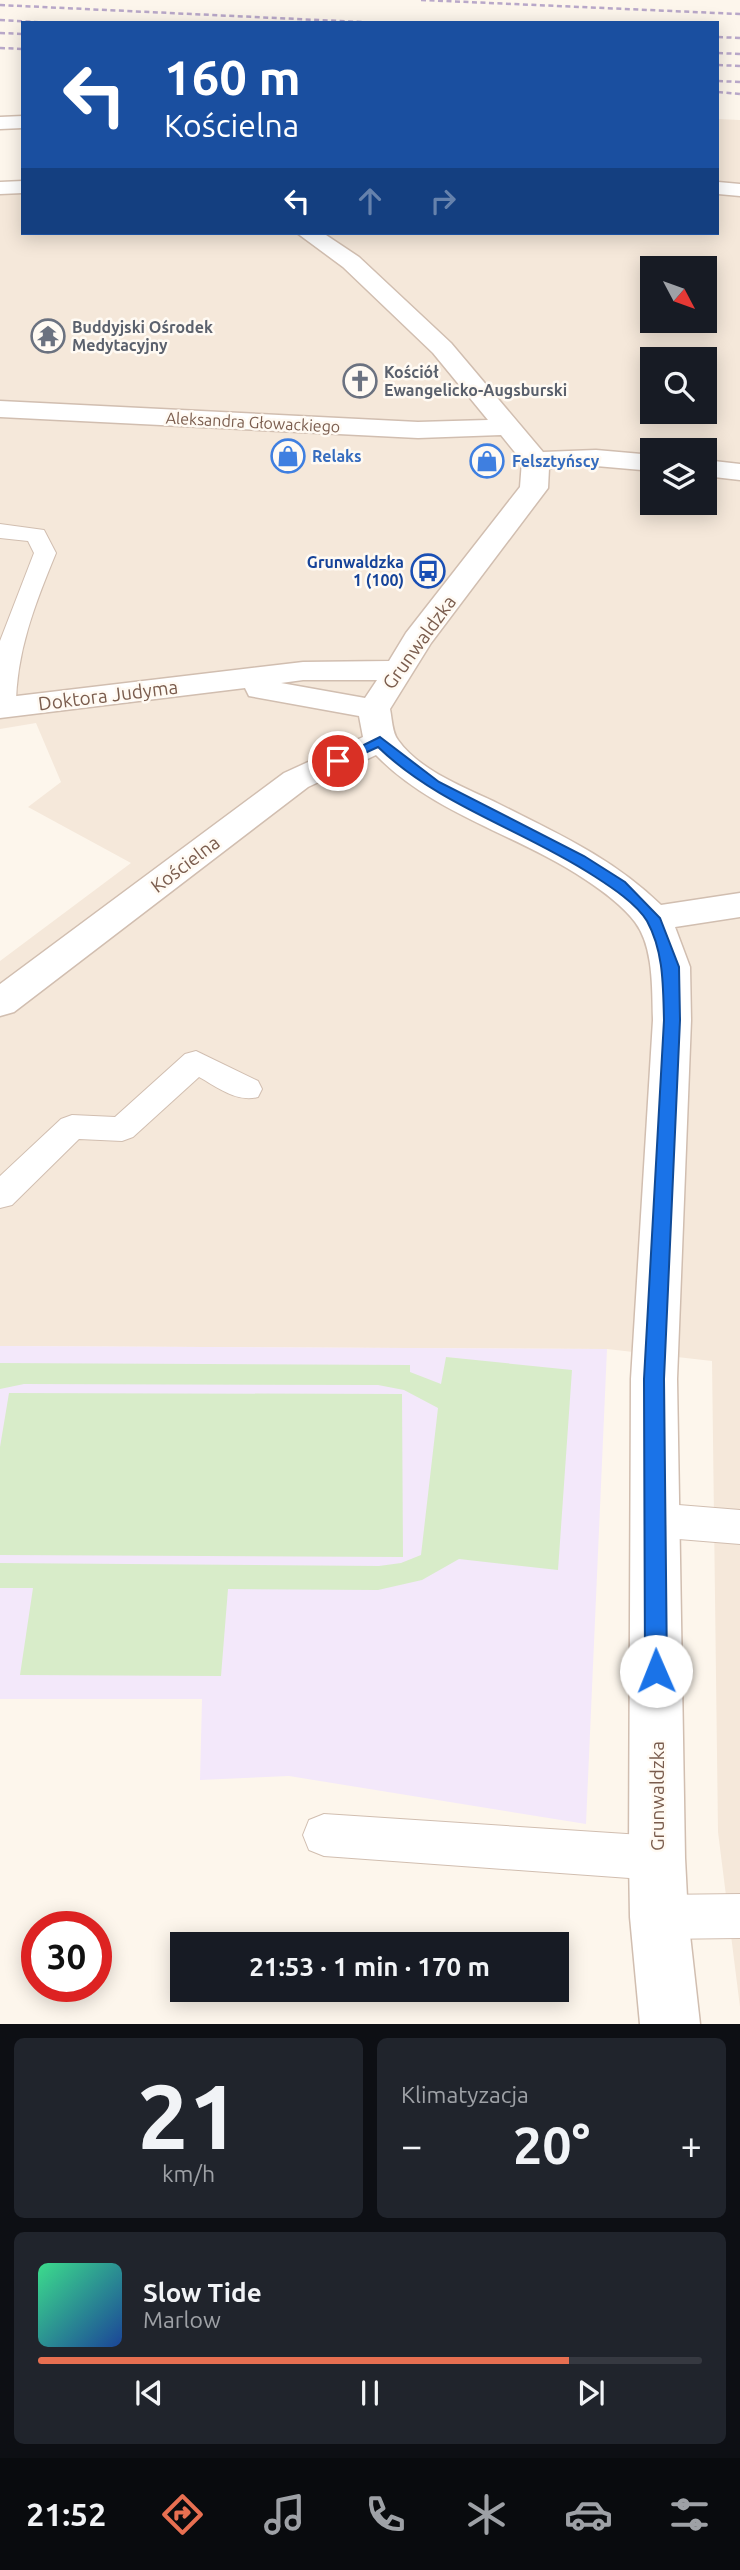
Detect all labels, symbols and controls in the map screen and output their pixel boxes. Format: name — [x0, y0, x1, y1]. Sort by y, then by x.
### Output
icon: left — [49, 49, 140, 140]
text: 160 m — [164, 49, 301, 104]
text: Kościelna — [164, 107, 299, 143]
icon: left — [278, 182, 316, 220]
icon: ahead — [351, 182, 389, 220]
icon: right — [424, 182, 462, 220]
north arrow — [640, 256, 718, 332]
map controls — [640, 256, 717, 515]
temple icon: Buddyjski Ośrodek Medytacyjny — [29, 317, 67, 355]
place label: Buddyjski Ośrodek Medytacyjny — [72, 318, 213, 354]
button: search — [640, 347, 717, 424]
church icon: Kościół Ewangelicko-Augsburski — [341, 362, 379, 400]
place label: Kościół Ewangelicko-Augsburski — [384, 363, 567, 399]
street label: Aleksandra Głowackiego — [165, 408, 341, 436]
shop icon: Relaks — [269, 437, 307, 475]
button: layers — [640, 438, 717, 515]
shop icon: Felsztyńscy — [468, 442, 506, 480]
place label: Relaks — [312, 447, 362, 465]
place label: Felsztyńscy — [512, 452, 600, 470]
bus stop icon: Grunwaldzka 1 (100) — [409, 552, 447, 590]
place label: Grunwaldzka 1 (100) — [307, 553, 404, 590]
street label: Grunwaldzka — [378, 591, 460, 693]
street label: Doktora Judyma — [37, 676, 179, 714]
pin — [308, 731, 368, 791]
icon: arrive — [319, 742, 357, 780]
street label: Kościelna — [146, 831, 224, 897]
position arrow — [619, 1634, 693, 1708]
street label: Grunwaldzka — [646, 1741, 668, 1851]
speed limit sign: 30 — [21, 1911, 112, 2002]
text: 21:53 · 1 min · 170 m — [249, 1952, 490, 1981]
text: 21 — [137, 2064, 240, 2166]
text: Klimatyzacja — [401, 2082, 529, 2107]
text: 20° — [513, 2116, 590, 2174]
text: − — [401, 2124, 422, 2166]
text: + — [681, 2124, 702, 2166]
text: km/h — [162, 2161, 215, 2186]
text: Slow Tide — [143, 2278, 262, 2307]
text: Marlow — [143, 2307, 221, 2332]
icon: previous — [130, 2374, 168, 2412]
icon: pause — [351, 2374, 389, 2412]
icon: next — [572, 2374, 610, 2412]
icon: directions — [158, 2490, 207, 2539]
icon: music — [260, 2490, 309, 2539]
icon: phone — [361, 2490, 410, 2539]
icon: climate — [462, 2490, 511, 2539]
icon: car — [564, 2490, 613, 2539]
icon: filters — [665, 2490, 714, 2539]
text: 21:52 — [26, 2496, 106, 2532]

